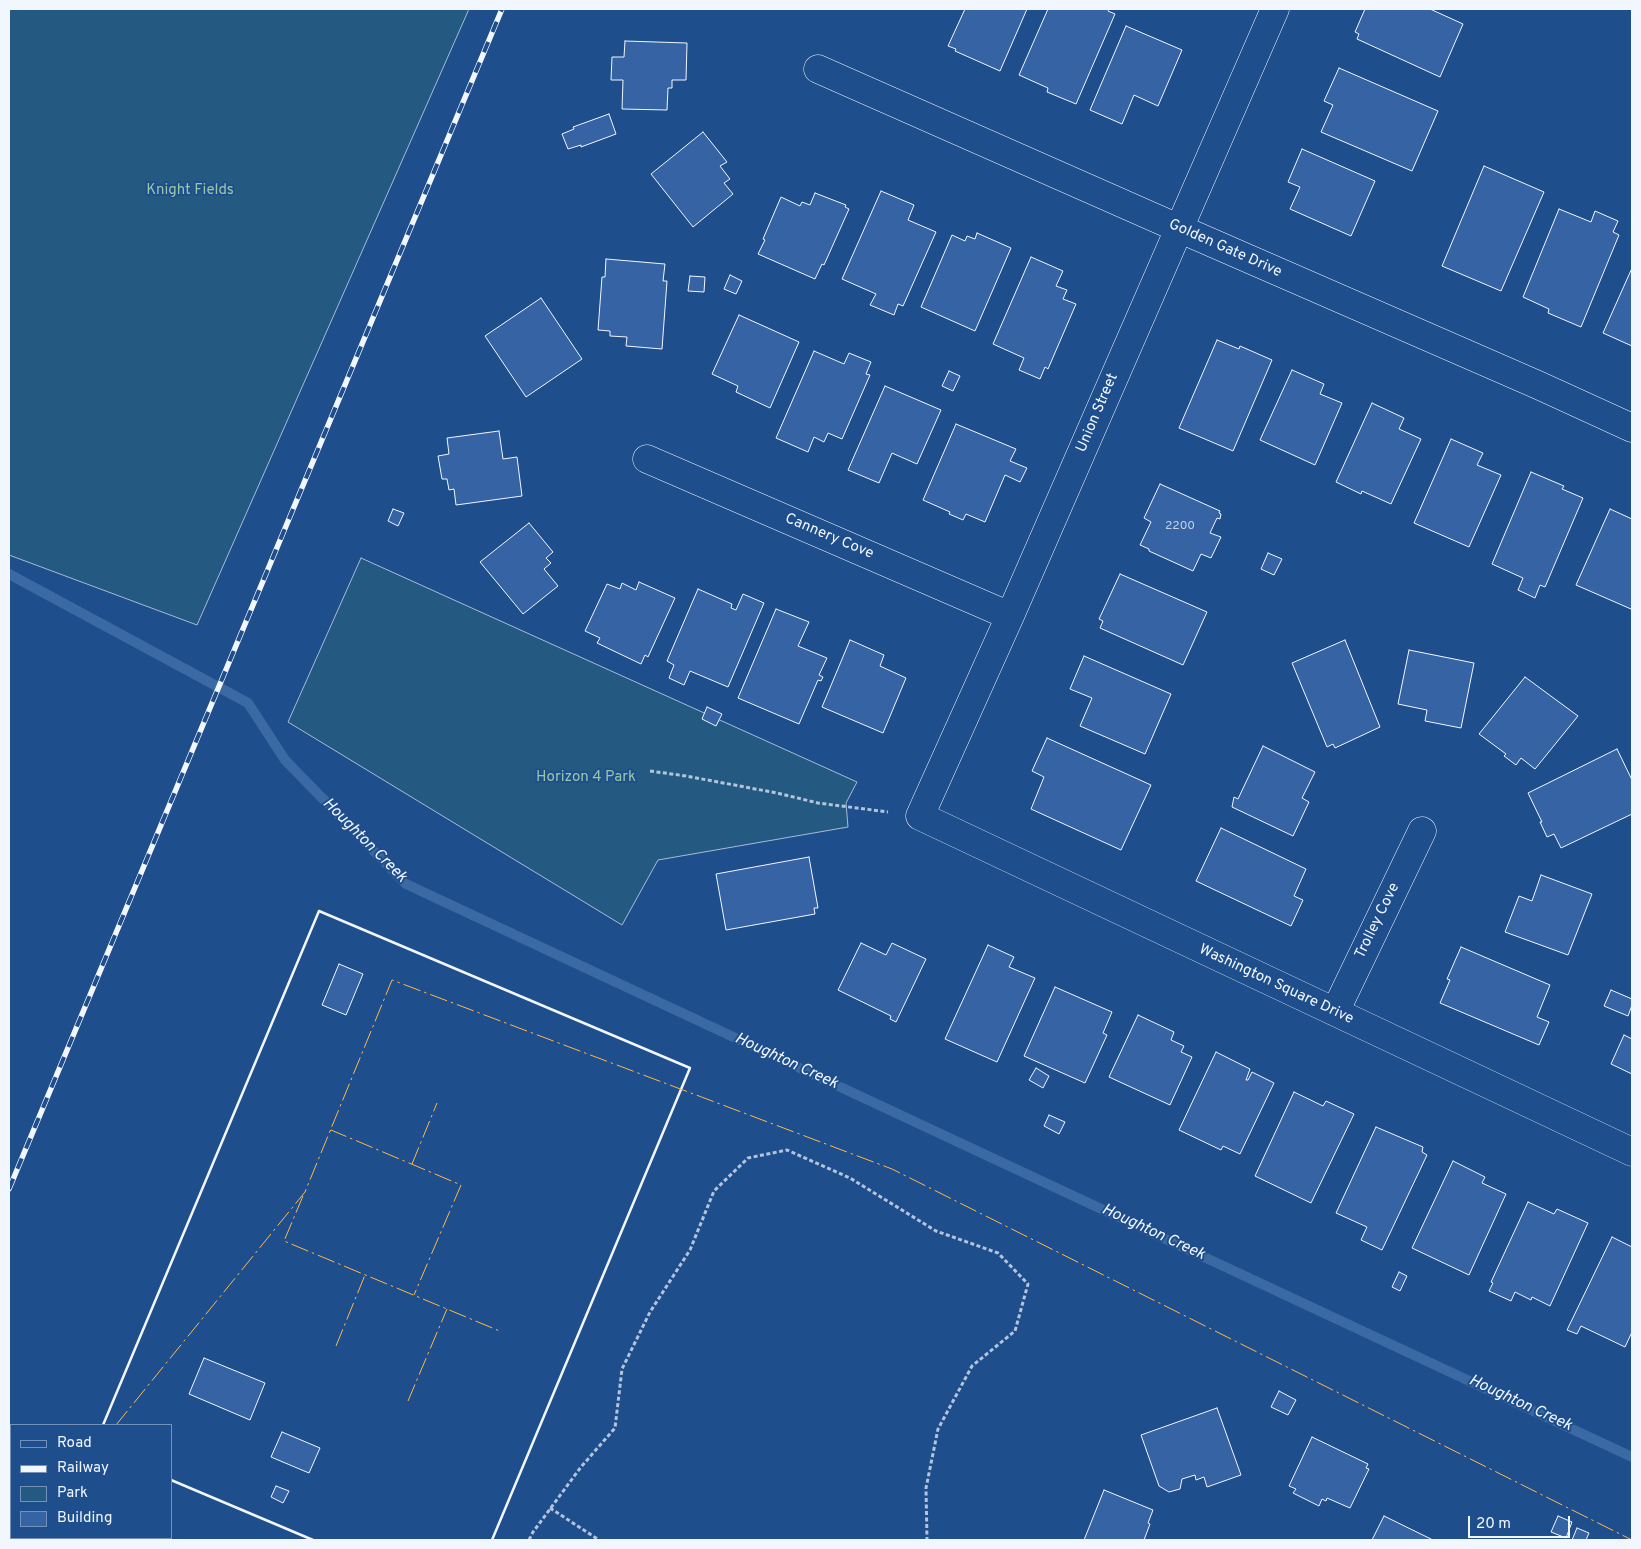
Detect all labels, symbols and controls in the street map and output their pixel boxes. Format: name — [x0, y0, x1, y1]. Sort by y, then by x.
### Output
park label: Knight Fields — [146, 182, 234, 200]
street label: Golden Gate Drive — [1166, 216, 1284, 282]
street label: Union Street — [1073, 371, 1123, 455]
street label: Cannery Cove — [782, 510, 876, 564]
house number: 2200 — [1165, 520, 1195, 534]
park label: Horizon 4 Park — [536, 769, 636, 787]
water label: Houghton Creek — [318, 795, 410, 887]
street label: Trolley Cove — [1352, 880, 1404, 962]
street label: Washington Square Drive — [1196, 941, 1356, 1029]
water label: Houghton Creek — [731, 1030, 841, 1094]
water label: Houghton Creek — [1098, 1201, 1208, 1265]
water label: Houghton Creek — [1465, 1372, 1575, 1436]
legend — [10, 1424, 172, 1539]
text: Road — [57, 1434, 92, 1453]
text: Railway — [57, 1459, 109, 1478]
text: Park — [57, 1484, 88, 1503]
scale bar — [1471, 1506, 1574, 1538]
text: Building — [57, 1509, 112, 1528]
text: 20 m — [1476, 1515, 1511, 1534]

